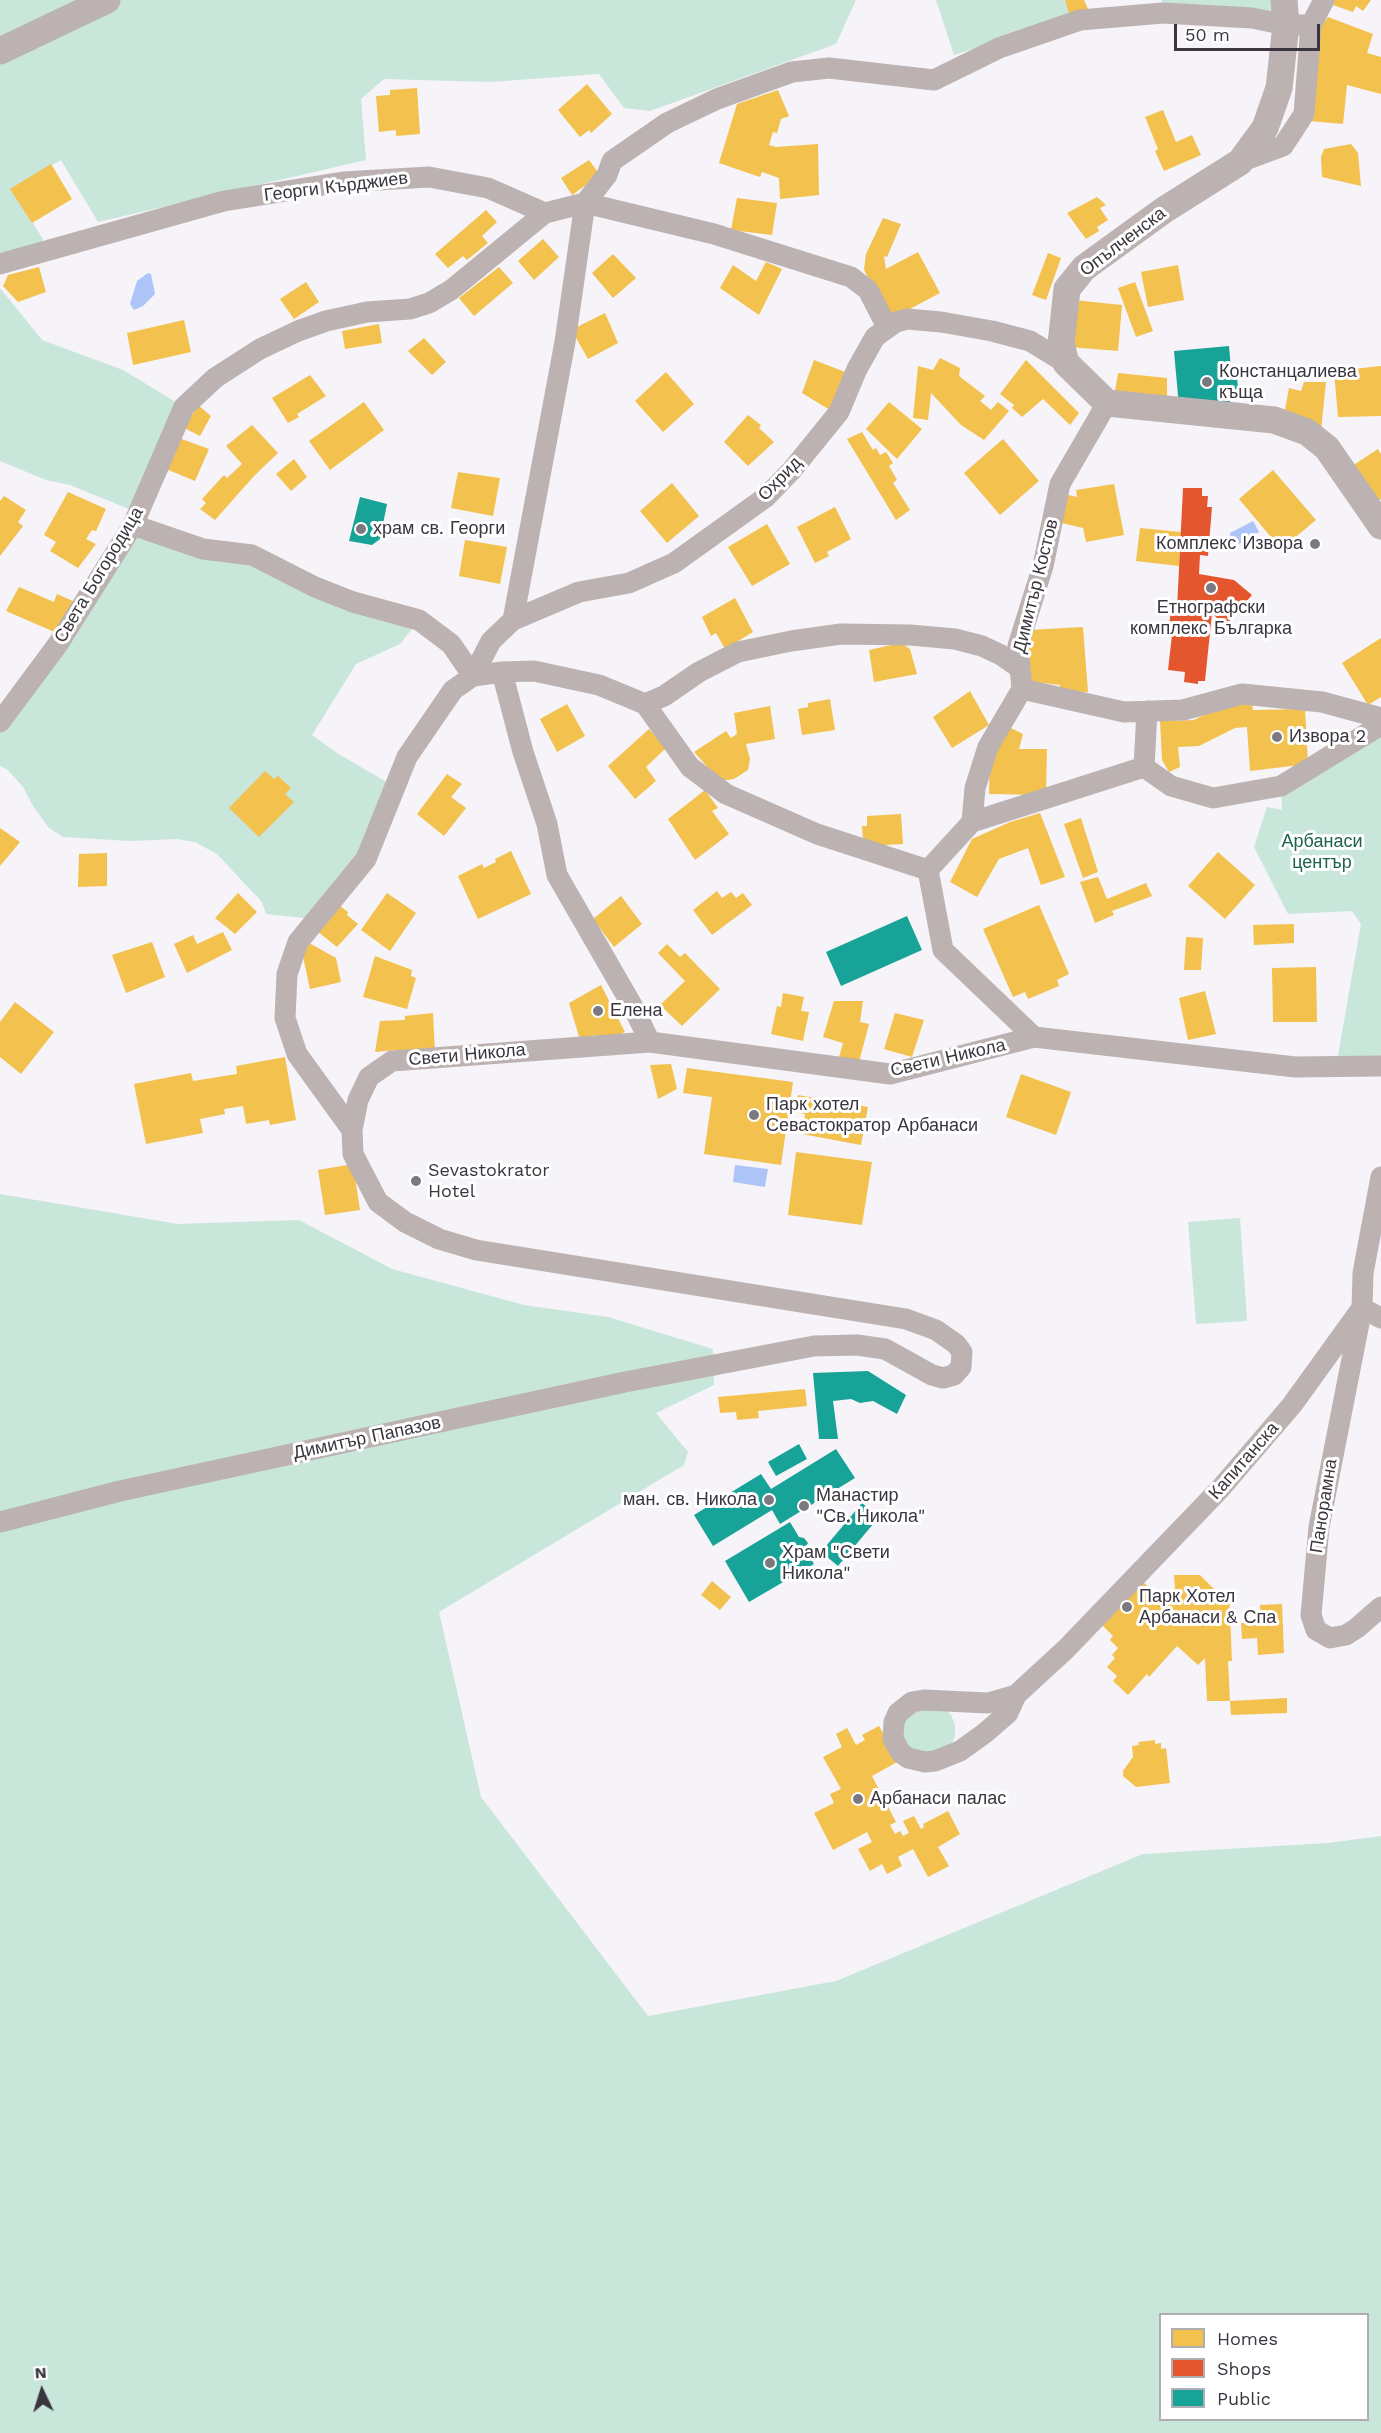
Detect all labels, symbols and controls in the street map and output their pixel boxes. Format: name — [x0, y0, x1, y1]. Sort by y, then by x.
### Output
scale bar — [1177, 12, 1322, 50]
text: 50 m — [1185, 24, 1230, 45]
street label: Георги Кърджиев — [263, 167, 409, 207]
street label: Опълченска — [1076, 203, 1170, 281]
place label: Констанцалиева къща — [1219, 361, 1357, 404]
marker: Констанцалиева къща — [1200, 375, 1214, 389]
street label: Охрид — [754, 452, 806, 506]
street label: Света Богородица — [50, 503, 148, 647]
street label: Димитър Костов — [1009, 517, 1063, 655]
place label: храм св. Георги — [373, 518, 505, 540]
marker: храм св. Георги — [354, 522, 368, 536]
place label: Комплекс Извора — [1156, 533, 1303, 555]
marker: Комплекс Извора — [1308, 537, 1322, 551]
marker: Етнографски комплекс Българка — [1204, 581, 1218, 595]
place label: Етнографски комплекс Българка — [1130, 597, 1292, 640]
place label: Извора 2 — [1289, 726, 1366, 748]
marker: Извора 2 — [1270, 730, 1284, 744]
park label: Арбанаси център — [1282, 831, 1362, 874]
place label: Елена — [610, 1000, 662, 1022]
marker: Елена — [591, 1004, 605, 1018]
street label: Свети Никола — [888, 1034, 1008, 1082]
street label: Свети Никола — [408, 1039, 526, 1071]
place label: Парк хотел Севастократор Арбанаси — [766, 1094, 978, 1136]
marker: Парк хотел Севастократор Арбанаси — [747, 1108, 761, 1122]
place label: Sevastokrator Hotel — [428, 1160, 550, 1202]
marker: Sevastokrator Hotel — [409, 1174, 423, 1188]
street label: Димитър Папазов — [291, 1412, 443, 1464]
street label: Капитанска — [1204, 1418, 1284, 1504]
street label: Панорамна — [1306, 1457, 1342, 1555]
place label: Манастир "Св. Никола" — [816, 1485, 925, 1528]
place label: ман. св. Никола — [623, 1489, 757, 1511]
marker: ман. св. Никола — [762, 1493, 776, 1507]
marker: Манастир "Св. Никола" — [797, 1499, 811, 1513]
place label: Храм "Свети Никола" — [782, 1542, 890, 1584]
marker: Храм "Свети Никола" — [763, 1556, 777, 1570]
place label: Парк Хотел Арбанаси & Спа — [1139, 1586, 1276, 1628]
marker: Парк Хотел Арбанаси & Спа — [1120, 1600, 1134, 1614]
place label: Арбанаси палас — [870, 1788, 1006, 1810]
marker: Арбанаси палас — [851, 1792, 865, 1806]
legend — [1159, 2313, 1369, 2421]
text: Homes — [1217, 2328, 1278, 2349]
text: Shops — [1217, 2358, 1271, 2379]
north arrow — [12, 2361, 72, 2421]
text: N — [34, 2363, 47, 2382]
text: Public — [1217, 2388, 1271, 2409]

